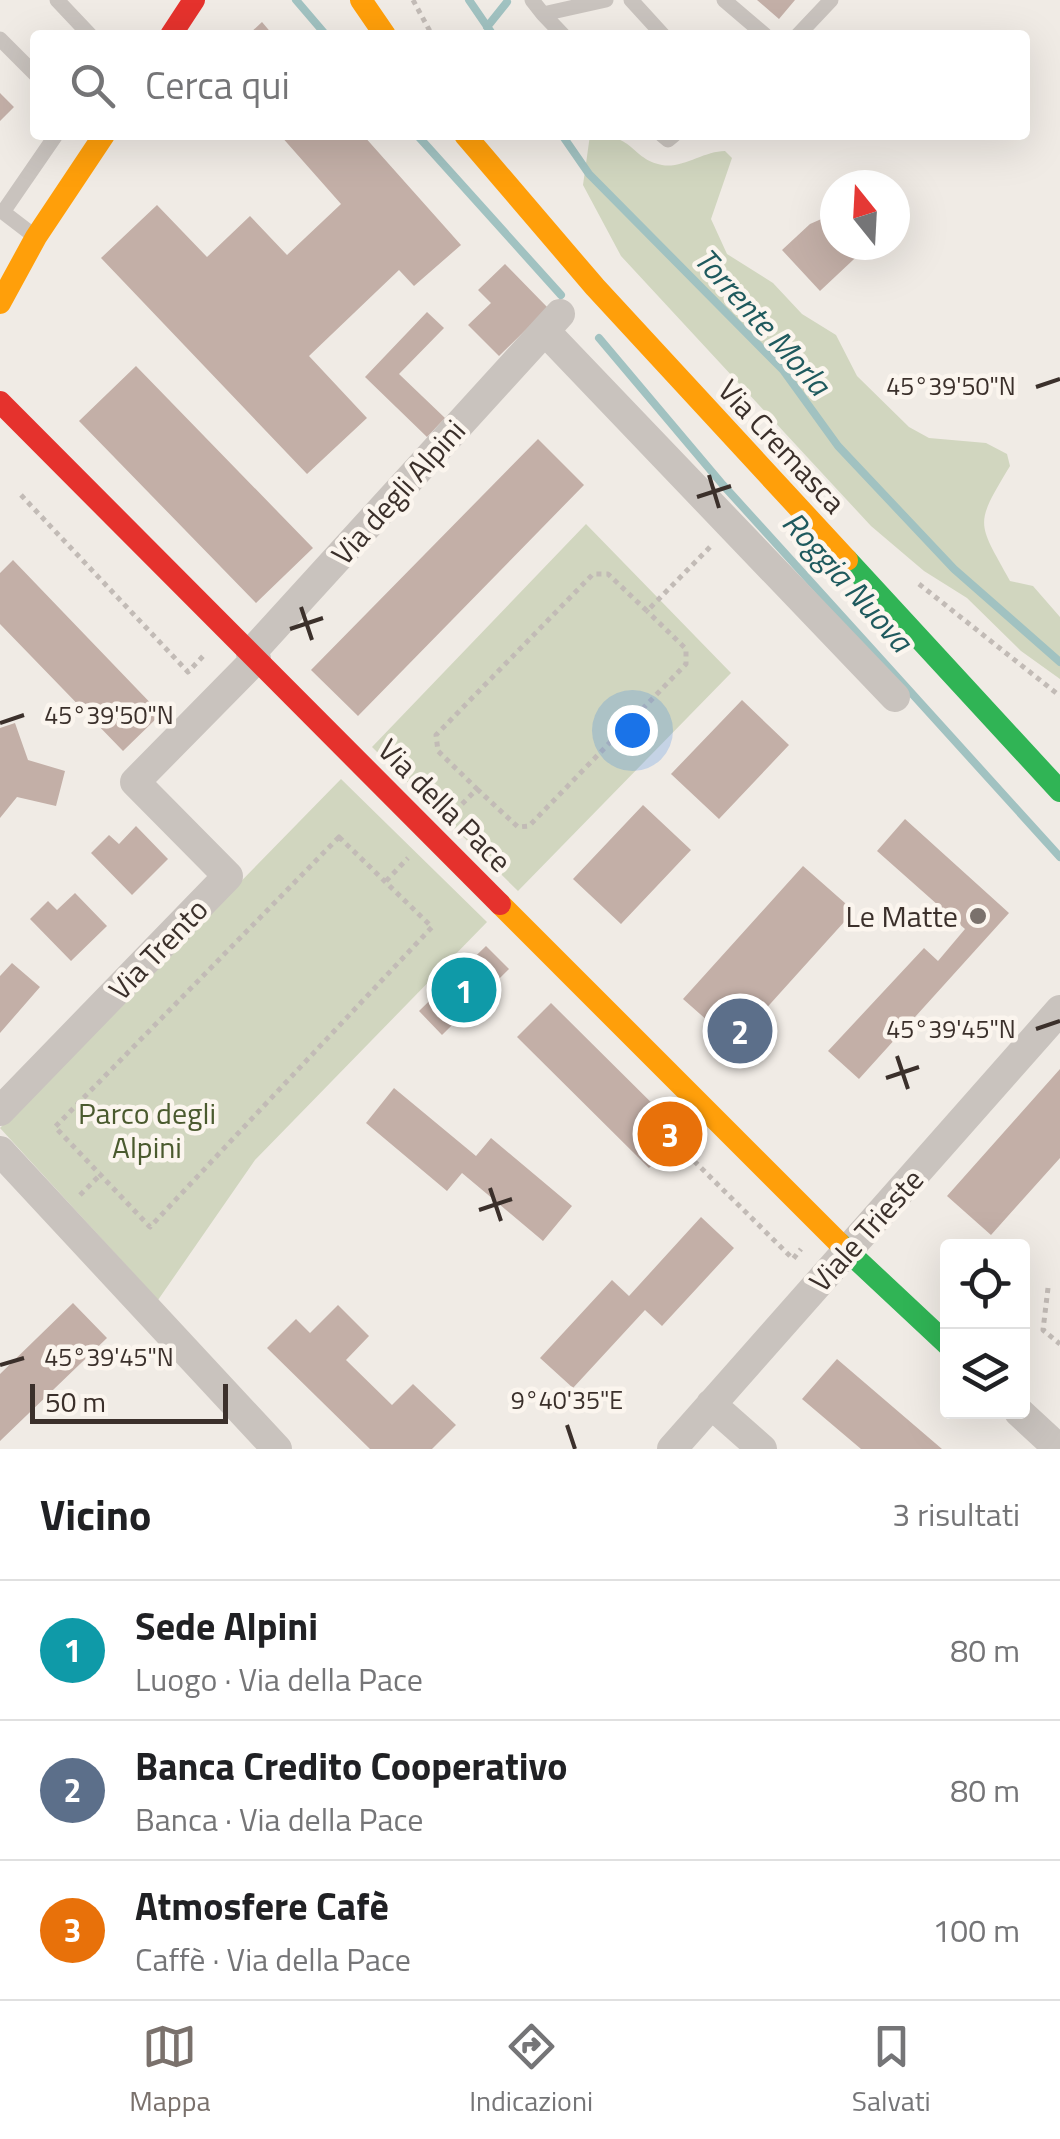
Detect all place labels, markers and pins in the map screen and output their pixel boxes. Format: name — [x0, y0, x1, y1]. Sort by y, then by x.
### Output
place label: Le Matte — [846, 893, 958, 939]
marker: Le Matte — [967, 905, 989, 927]
pin: 1 — [432, 952, 496, 1028]
pin: 2 — [708, 994, 772, 1068]
pin: 3 — [638, 1096, 702, 1172]

